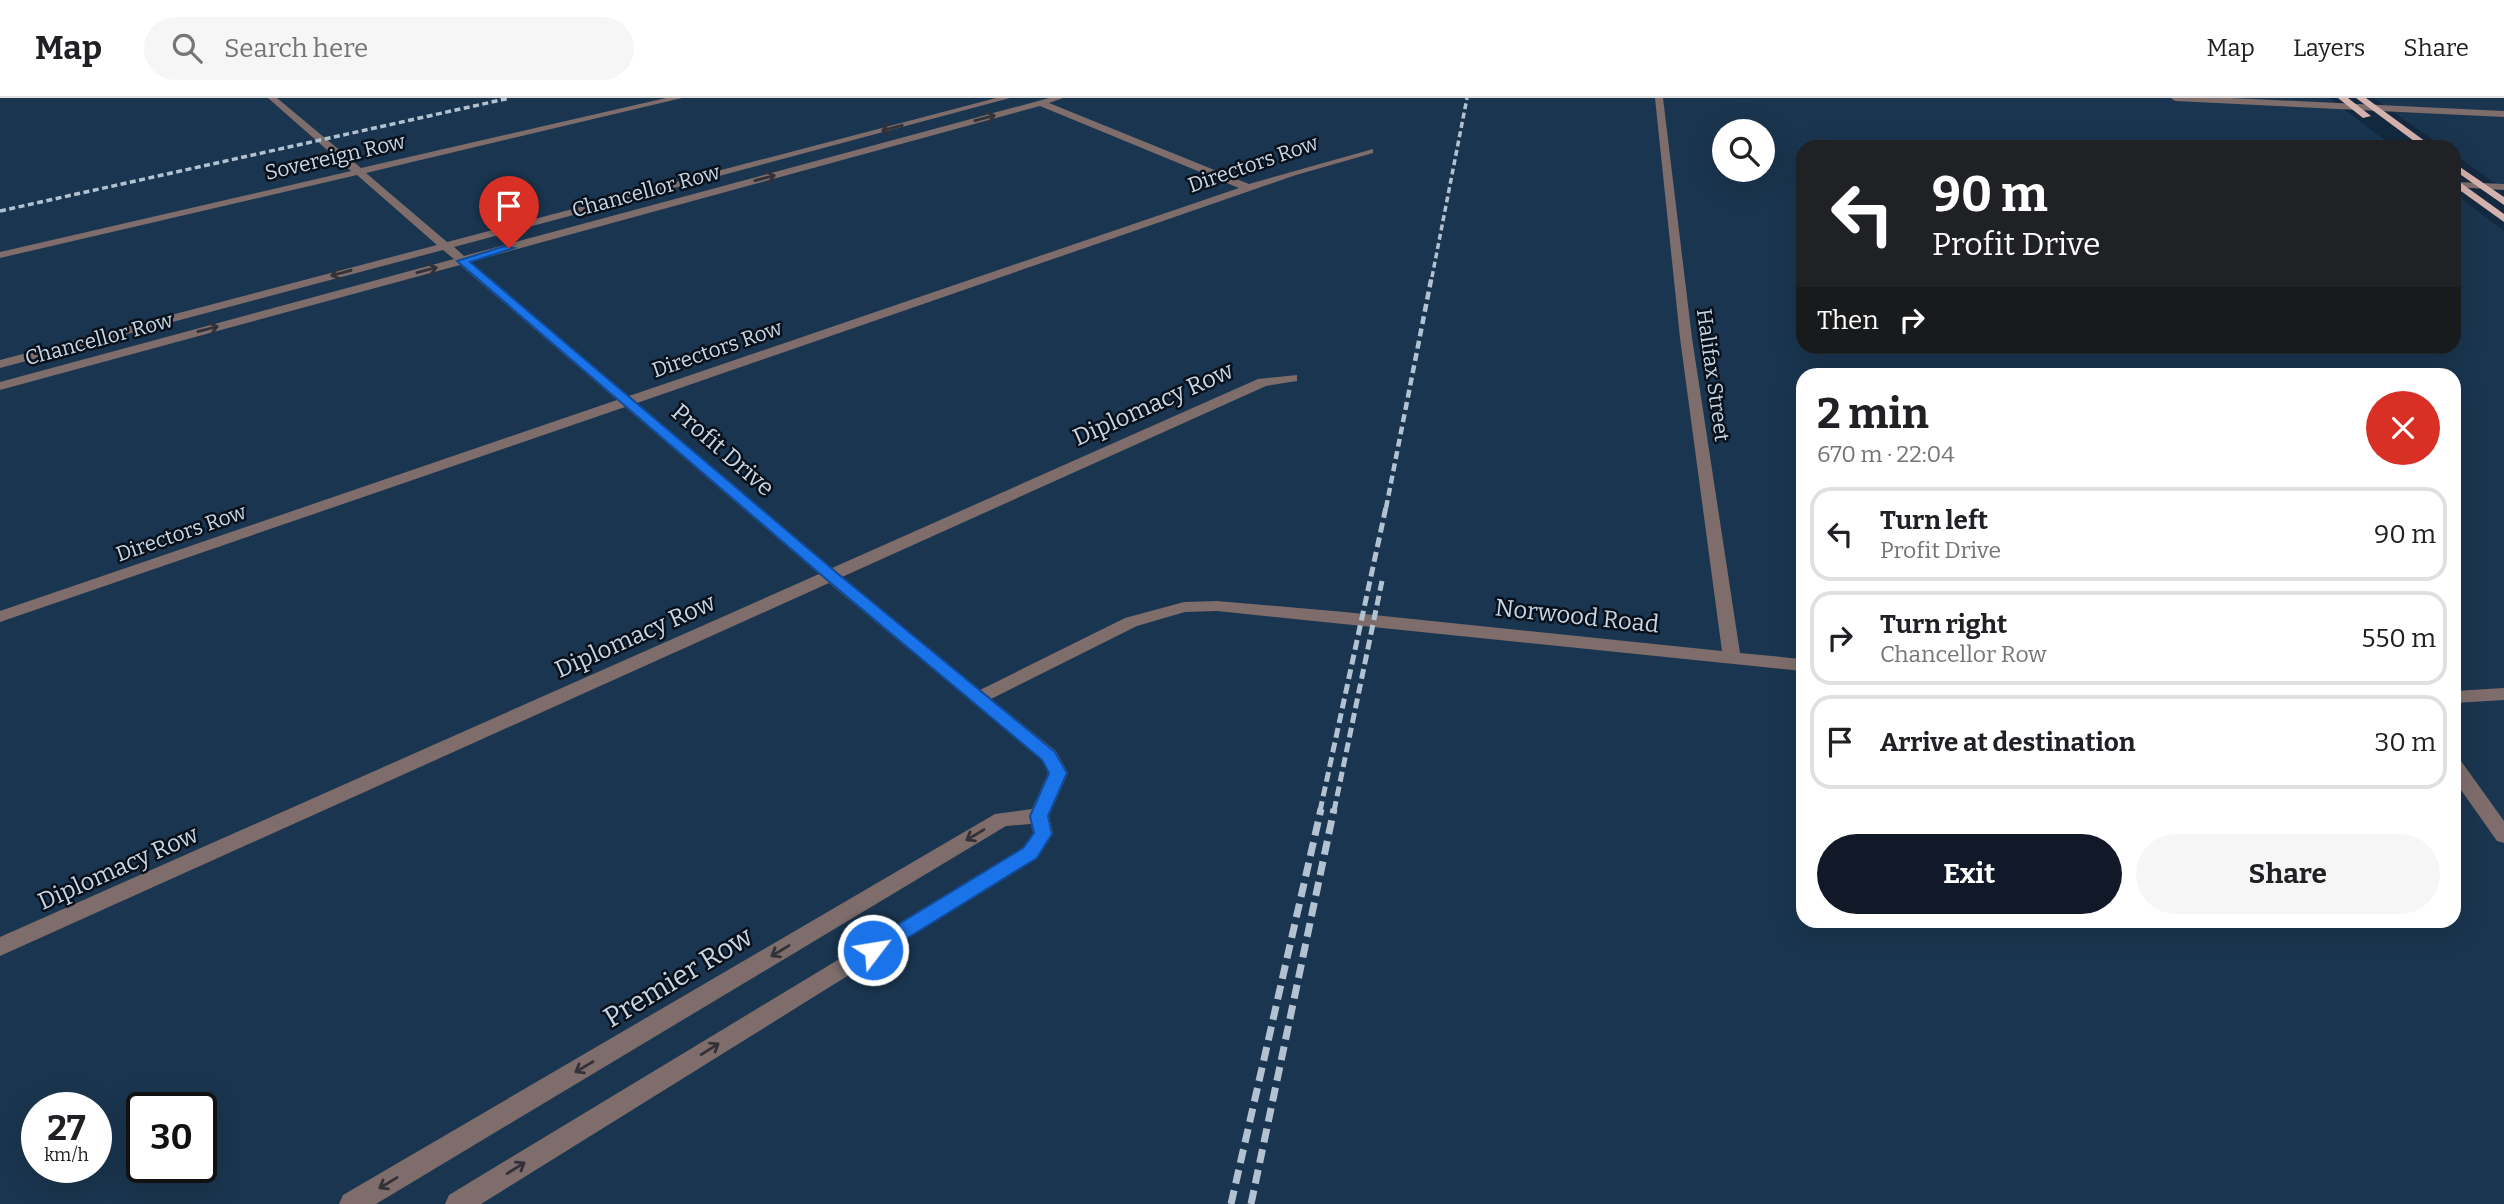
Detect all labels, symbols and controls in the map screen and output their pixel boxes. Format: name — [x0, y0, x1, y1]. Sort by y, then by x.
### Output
search box — [144, 17, 634, 80]
text: Map — [35, 28, 102, 68]
icon: search — [168, 29, 206, 67]
text: Search here — [224, 33, 368, 64]
text: Map — [2207, 34, 2255, 62]
text: Layers — [2293, 34, 2365, 62]
text: Share — [2403, 34, 2469, 62]
one-way arrow — [973, 111, 995, 124]
map controls — [1712, 119, 1775, 182]
button: search — [1712, 119, 1775, 182]
one-way arrow — [881, 122, 904, 135]
street label: Sovereign Row — [262, 128, 408, 186]
street label: Directors Row — [1184, 129, 1322, 198]
street label: Chancellor Row — [569, 159, 723, 223]
text: 90 m — [1932, 165, 2048, 224]
icon: left — [1817, 168, 1908, 259]
one-way arrow — [753, 171, 776, 184]
pin — [479, 176, 539, 248]
icon: arrive — [490, 187, 528, 225]
text: Profit Drive — [1932, 225, 2100, 263]
one-way arrow — [416, 263, 438, 276]
one-way arrow — [330, 268, 352, 281]
icon: right — [1893, 301, 1931, 339]
text: Then — [1817, 305, 1879, 336]
street label: Chancellor Row — [22, 307, 176, 371]
street label: Halifax Street — [1691, 307, 1735, 444]
street label: Directors Row — [648, 314, 786, 383]
one-way arrow — [196, 322, 218, 335]
street label: Diplomacy Row — [1069, 356, 1238, 452]
text: 2 min — [1817, 389, 1929, 439]
button: close — [2366, 391, 2440, 465]
street label: Profit Drive — [666, 398, 780, 502]
text: 670 m · 22:04 — [1817, 440, 1955, 468]
street label: Directors Row — [112, 498, 250, 567]
text: Turn left — [1880, 505, 1988, 536]
icon: left — [1821, 515, 1859, 553]
text: 90 m — [2374, 519, 2436, 550]
text: Profit Drive — [1880, 536, 2001, 564]
street label: Diplomacy Row — [551, 588, 720, 684]
street label: Norwood Road — [1493, 593, 1661, 639]
text: Turn right — [1880, 609, 2007, 640]
icon: right — [1821, 619, 1859, 657]
text: 550 m — [2362, 623, 2436, 654]
text: Chancellor Row — [1880, 640, 2047, 668]
icon: arrive — [1821, 723, 1859, 761]
text: Arrive at destination — [1880, 727, 2135, 758]
text: 30 m — [2375, 727, 2436, 758]
street label: Diplomacy Row — [34, 820, 203, 916]
one-way arrow — [966, 828, 986, 842]
button: Exit — [1817, 834, 2122, 914]
button: Share — [2136, 834, 2440, 914]
position arrow — [836, 913, 910, 987]
street label: Premier Row — [598, 919, 759, 1034]
one-way arrow — [770, 944, 790, 958]
one-way arrow — [700, 1042, 720, 1056]
one-way arrow — [575, 1060, 595, 1074]
speed limit sign: 30 — [126, 1092, 217, 1183]
text: 27 — [47, 1107, 86, 1149]
text: km/h — [44, 1144, 89, 1166]
one-way arrow — [506, 1161, 526, 1175]
one-way arrow — [379, 1176, 399, 1190]

